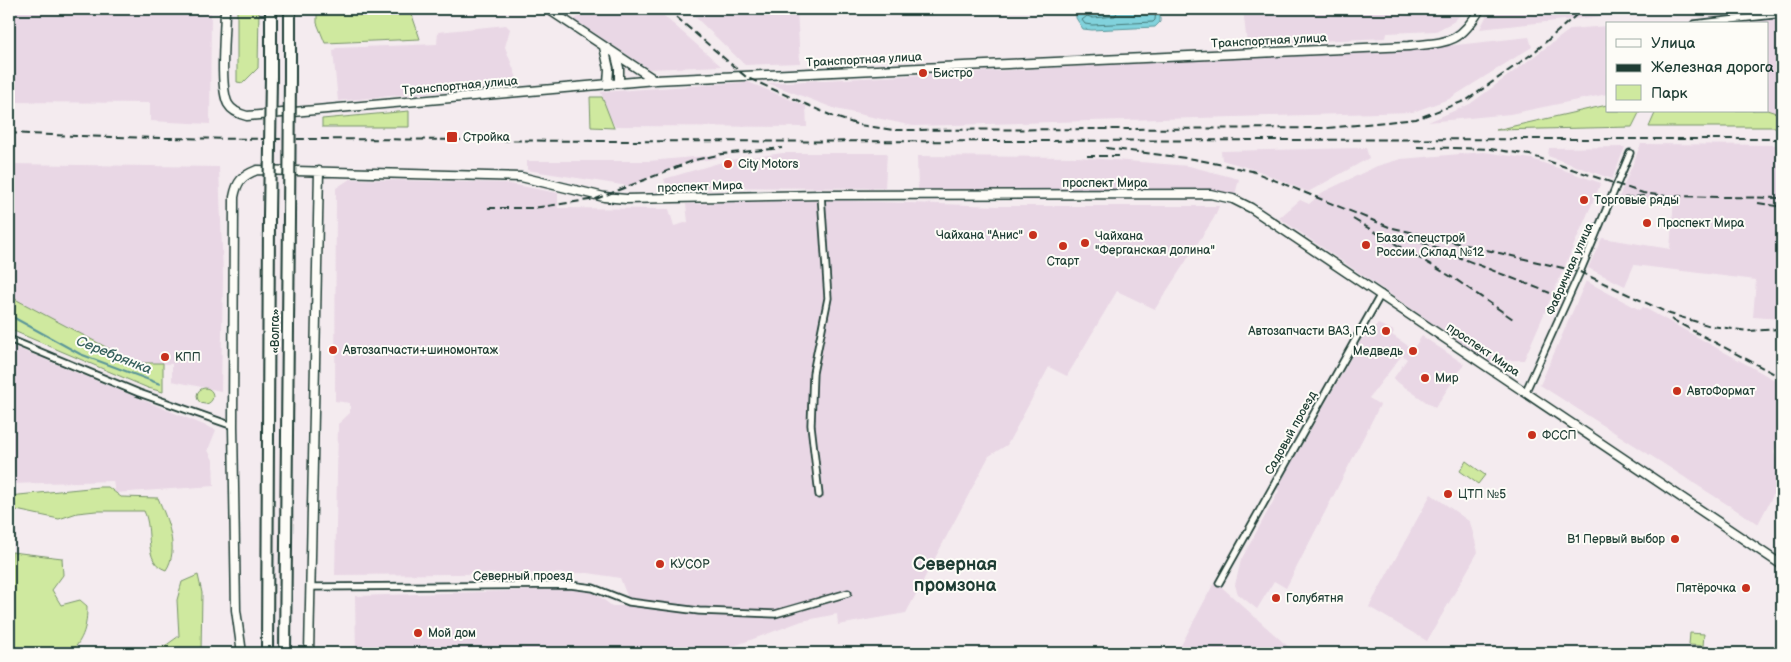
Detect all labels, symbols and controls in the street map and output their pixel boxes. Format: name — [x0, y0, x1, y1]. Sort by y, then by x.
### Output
legend — [1606, 22, 1768, 112]
street label: Транспортная улица — [1211, 30, 1327, 52]
text: Улица — [1651, 34, 1696, 53]
street label: Транспортная улица — [806, 49, 922, 71]
text: Железная дорога — [1651, 58, 1774, 77]
place label: Бистро — [933, 66, 973, 81]
marker: Бистро — [917, 67, 929, 79]
street label: Транспортная улица — [402, 73, 518, 99]
text: Парк — [1651, 84, 1688, 103]
marker: Стройка — [445, 130, 459, 144]
place label: Стройка — [463, 130, 510, 145]
place label: City Motors — [738, 157, 798, 172]
marker: City Motors — [722, 158, 734, 170]
street label: проспект Мира — [1062, 176, 1148, 191]
street label: проспект Мира — [657, 178, 743, 196]
place label: Торговые ряды — [1594, 193, 1679, 208]
marker: Торговые ряды — [1578, 194, 1590, 206]
place label: Проспект Мира — [1657, 216, 1744, 231]
marker: Проспект Мира — [1641, 217, 1653, 229]
street label: Фабричная улица — [1543, 220, 1597, 318]
place label: Чайхана "Анис" — [936, 228, 1023, 243]
marker: Чайхана "Анис" — [1027, 229, 1039, 241]
place label: Чайхана "Ферганская долина" — [1095, 229, 1215, 258]
place label: База спецстрой России. Склад №12 — [1376, 231, 1484, 260]
marker: Чайхана "Ферганская долина" — [1079, 237, 1091, 249]
marker: База спецстрой России. Склад №12 — [1360, 239, 1372, 251]
marker: Старт — [1057, 240, 1069, 252]
place label: Старт — [1047, 254, 1080, 269]
street label: «Волга» — [268, 308, 283, 354]
street label: проспект Мира — [1444, 320, 1522, 380]
place label: Автозапчасти ВАЗ, ГАЗ — [1247, 324, 1376, 339]
marker: Автозапчасти ВАЗ, ГАЗ — [1380, 325, 1392, 337]
water label: Серебрянка — [74, 332, 154, 378]
place label: Автозапчасти+шиномонтаж — [342, 343, 499, 358]
marker: Автозапчасти+шиномонтаж — [327, 344, 339, 356]
place label: Медведь — [1353, 344, 1403, 359]
marker: Медведь — [1407, 345, 1419, 357]
place label: КПП — [175, 350, 201, 365]
marker: КПП — [159, 351, 171, 363]
place label: Мир — [1435, 371, 1458, 385]
marker: Мир — [1419, 372, 1431, 384]
place label: АвтоФормат — [1686, 384, 1755, 399]
marker: АвтоФормат — [1671, 385, 1683, 397]
street label: Садовый проезд — [1262, 388, 1321, 478]
place label: ФССП — [1542, 428, 1577, 443]
marker: ФССП — [1526, 429, 1538, 441]
place label: ЦТП №5 — [1458, 487, 1506, 502]
marker: ЦТП №5 — [1442, 488, 1454, 500]
place label: B1 Первый выбор — [1567, 532, 1665, 547]
marker: B1 Первый выбор — [1669, 533, 1681, 545]
district label: Северная промзона — [913, 554, 997, 596]
place label: КУСОР — [670, 557, 710, 572]
marker: КУСОР — [654, 558, 666, 570]
street label: Северный проезд — [473, 569, 574, 584]
place label: Пятёрочка — [1676, 581, 1736, 596]
marker: Пятёрочка — [1740, 582, 1752, 594]
place label: Голубятня — [1286, 591, 1344, 606]
marker: Голубятня — [1270, 592, 1282, 604]
place label: Мой дом — [428, 626, 476, 641]
marker: Мой дом — [412, 627, 424, 639]

